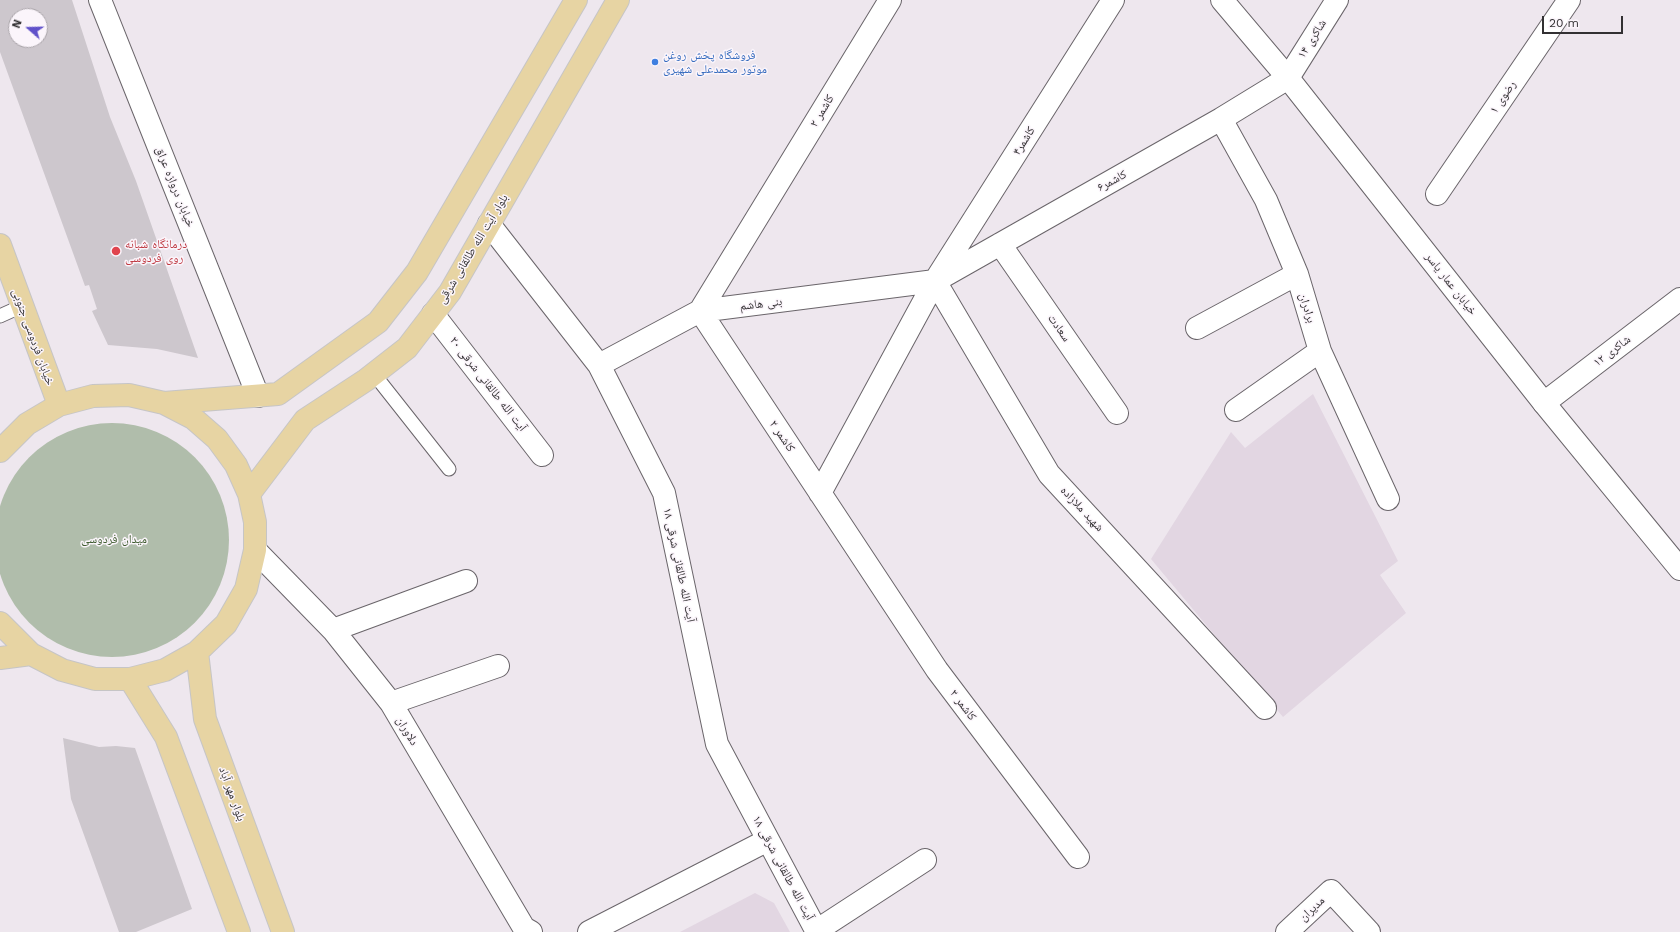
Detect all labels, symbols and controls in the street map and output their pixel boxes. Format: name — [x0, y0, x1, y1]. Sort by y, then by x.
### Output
north arrow — [8, 8, 48, 48]
scale bar — [1544, 8, 1625, 34]
text: 20 m — [1549, 16, 1579, 30]
street label: شاکری ۱۴ — [1294, 17, 1330, 61]
text: N — [10, 18, 25, 30]
place label: فروشگاه پخش روغن موتور محمدعلی شهیری — [663, 48, 767, 76]
marker: فروشگاه پخش روغن موتور محمدعلی شهیری — [650, 57, 660, 67]
street label: رضوی ۱ — [1487, 78, 1519, 116]
street label: کاشمر ۲ — [807, 92, 837, 130]
street label: کاشمر۴ — [1010, 124, 1038, 158]
street label: خیابان دروازه عراق — [152, 145, 198, 229]
street label: کاشمر۶ — [1095, 167, 1129, 195]
street label: بلوار آیت الله طالقانی شرقی — [435, 192, 511, 306]
place label: درمانگاه شبانه روی فردوسی — [125, 237, 187, 265]
marker: درمانگاه شبانه روی فردوسی — [110, 245, 122, 257]
street label: خیابان عمار یاسر — [1422, 250, 1480, 318]
street label: خیابان فردوسی جنوبی — [9, 287, 57, 387]
street label: برادران — [1296, 291, 1318, 325]
street label: بنی هاشم — [739, 294, 783, 314]
street label: سعادت — [1044, 312, 1074, 344]
street label: شاکری ۱۲ — [1590, 332, 1634, 370]
street label: آیت الله طالقانی شرقی ۲۰ — [446, 334, 530, 434]
street label: کاشمر ۲ — [766, 417, 798, 455]
street label: شهید ملازاده — [1057, 483, 1107, 535]
street label: آیت الله طالقانی شرقی ۱۸ — [660, 507, 698, 623]
park label: میدان فردوسی — [81, 532, 147, 546]
street label: کاشمر ۲ — [947, 687, 979, 723]
street label: دلاوران — [393, 714, 421, 748]
street label: بلوار مهر آباد — [216, 765, 248, 823]
street label: آیت الله طالقانی شرقی ۱۸ — [749, 813, 817, 923]
street label: مدیران — [1296, 894, 1328, 924]

